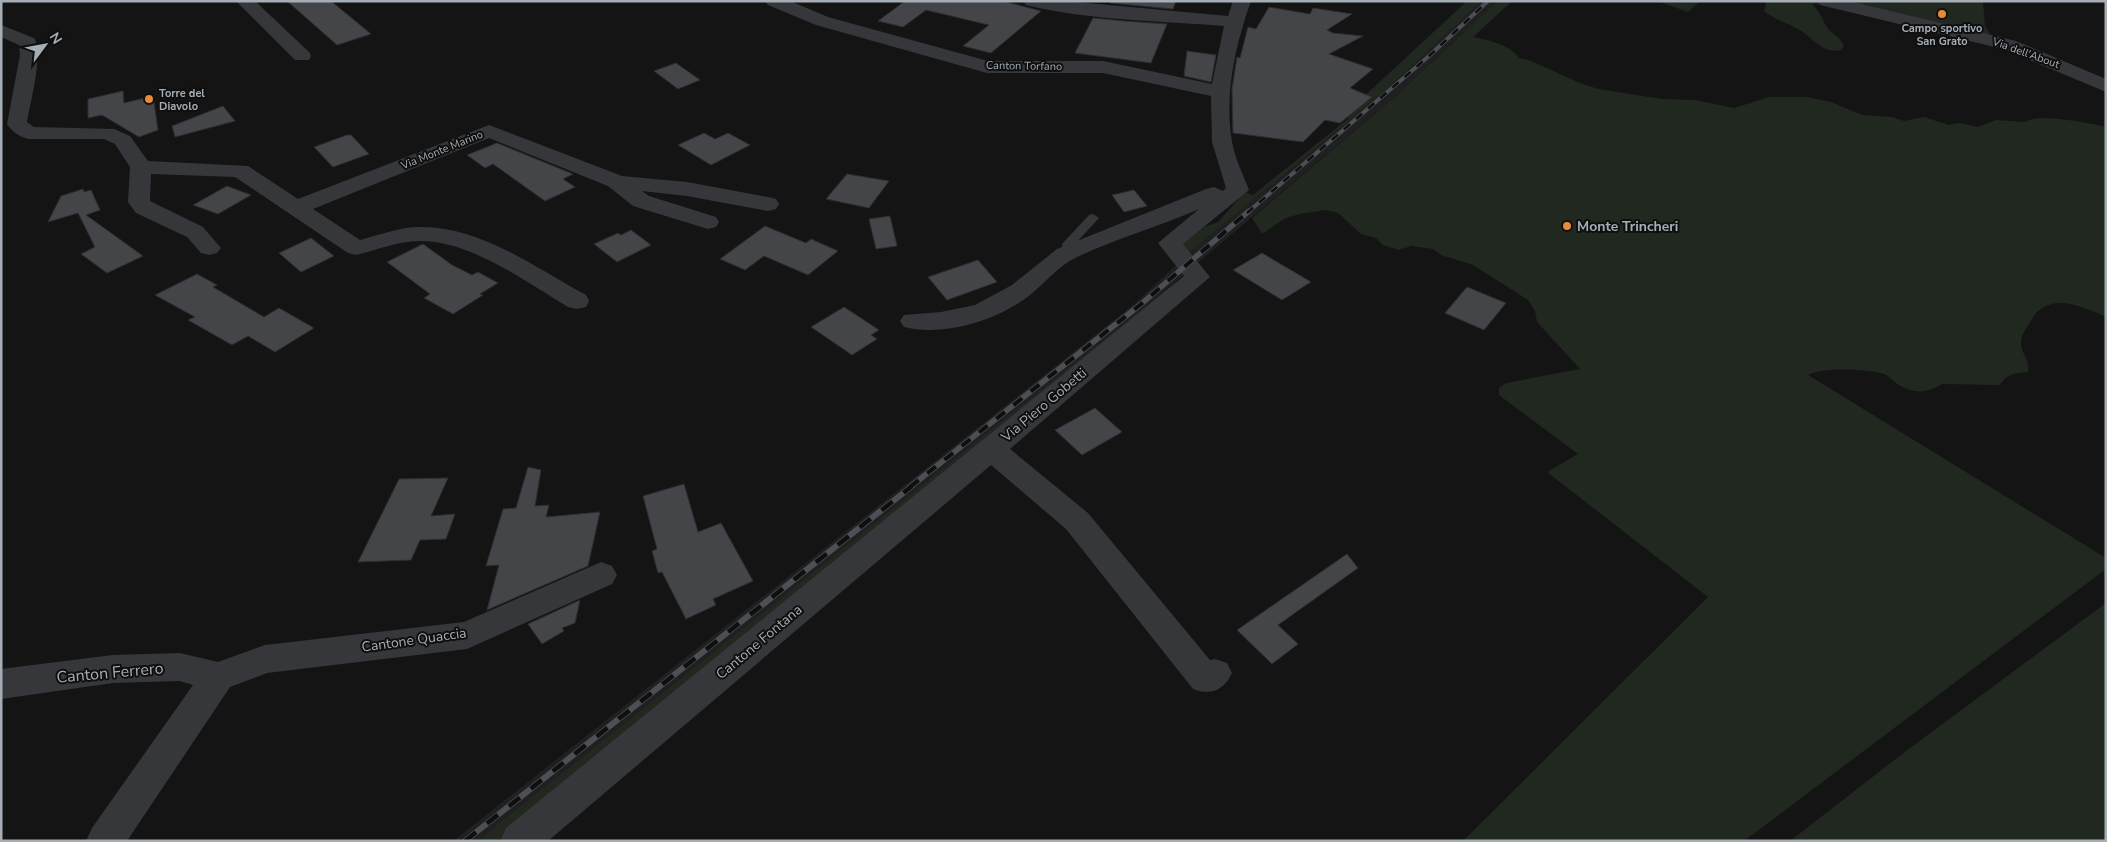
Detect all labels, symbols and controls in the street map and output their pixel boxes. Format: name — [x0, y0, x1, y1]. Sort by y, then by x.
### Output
marker: Campo sportivo San Grato — [1936, 8, 1948, 20]
north arrow — [20, 20, 70, 70]
place label: Campo sportivo San Grato — [1902, 21, 1982, 49]
text: N — [45, 29, 66, 48]
street label: Via dell'About — [1990, 34, 2062, 72]
street label: Canton Torfano — [986, 58, 1062, 74]
place label: Torre del Diavolo — [159, 86, 205, 114]
marker: Torre del Diavolo — [143, 93, 155, 105]
street label: Via Monte Marino — [398, 127, 485, 174]
place label: Monte Trincheri — [1577, 217, 1678, 236]
marker: Monte Trincheri — [1561, 220, 1573, 232]
street label: Via Piero Gobetti — [996, 364, 1091, 447]
street label: Cantone Fontana — [712, 600, 806, 684]
street label: Cantone Quaccia — [360, 623, 468, 657]
street label: Canton Ferrero — [56, 657, 164, 689]

